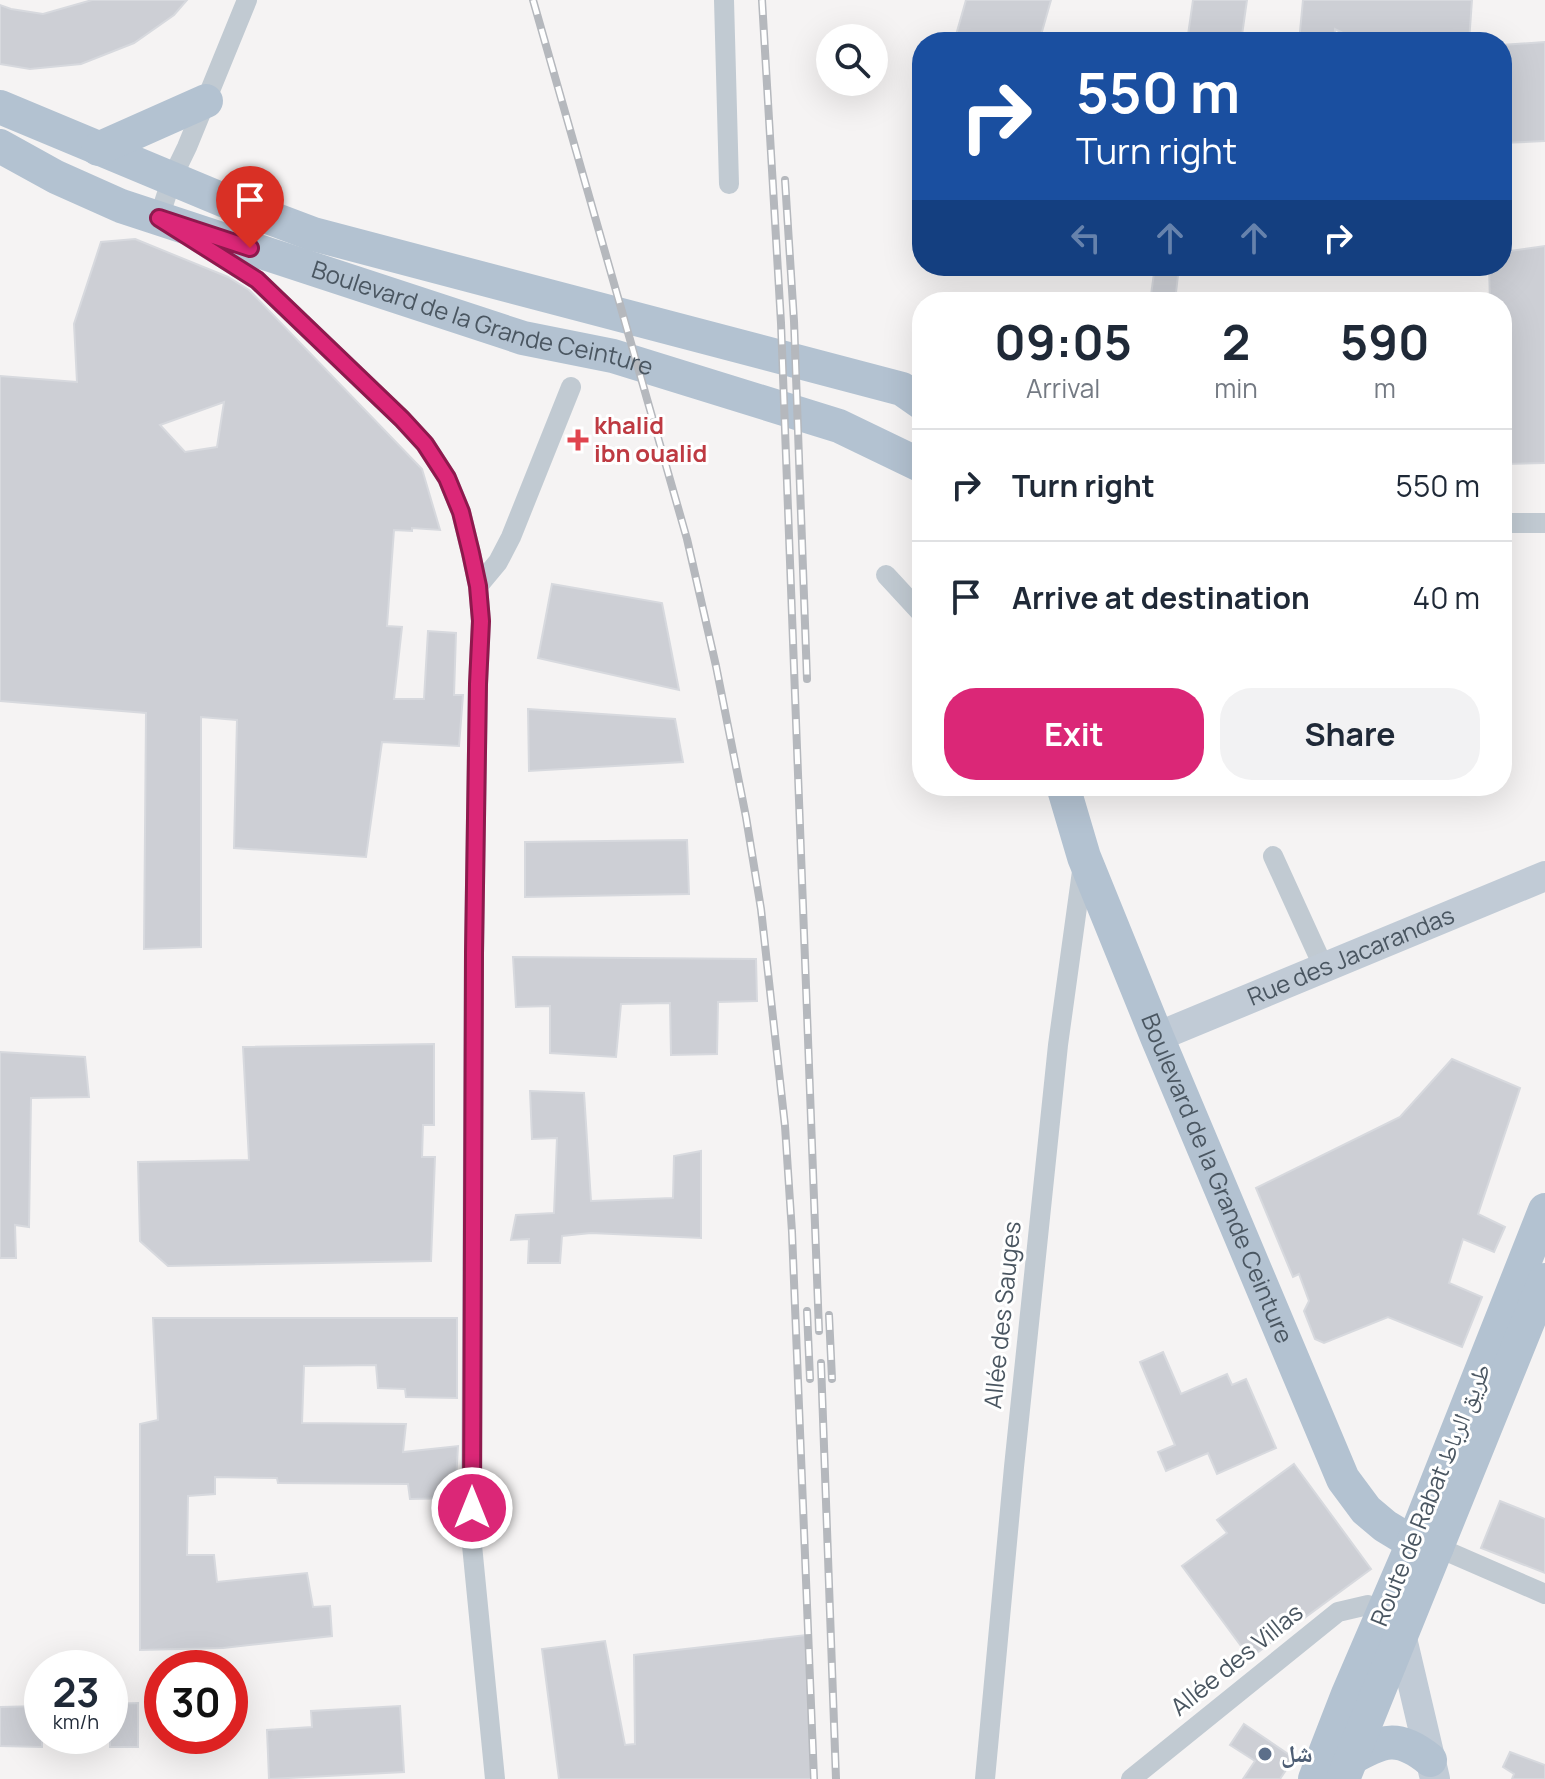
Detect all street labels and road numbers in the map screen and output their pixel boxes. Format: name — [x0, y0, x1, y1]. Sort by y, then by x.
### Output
street label: Boulevard de la Grande Ceinture — [308, 252, 658, 383]
street label: Rue des Jacarandas — [1242, 898, 1459, 1013]
street label: Boulevard de la Grande Ceinture — [1134, 1008, 1302, 1348]
street label: Allée des Sauges — [975, 1220, 1028, 1410]
street label: Route de Rabat طريق الرباط — [1362, 1358, 1497, 1631]
street label: Allée des Villas — [1163, 1595, 1309, 1723]

